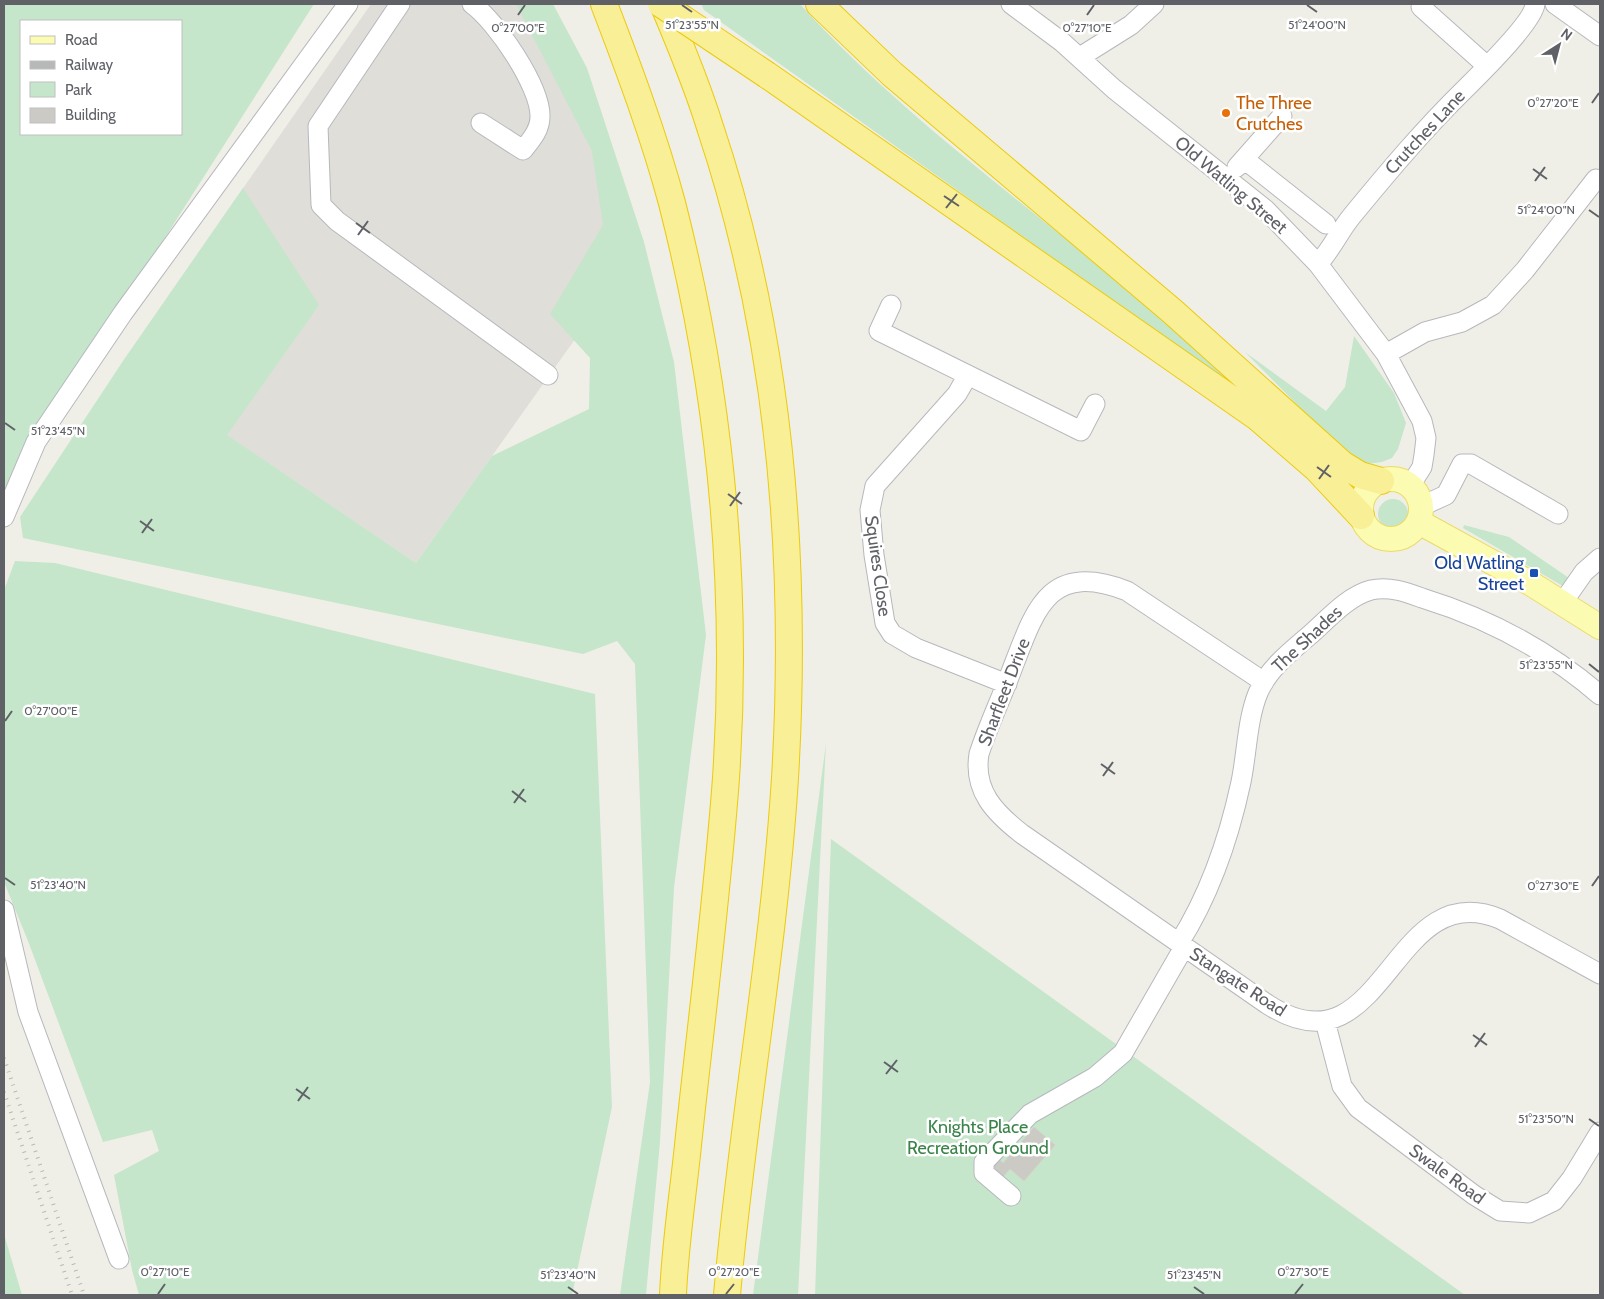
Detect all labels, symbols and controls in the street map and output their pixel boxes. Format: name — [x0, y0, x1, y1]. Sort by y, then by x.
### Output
text: 51°23'55"N — [665, 17, 719, 32]
text: 51°24'00"N — [1288, 17, 1346, 32]
legend — [20, 20, 182, 135]
text: 0°27'00"E — [491, 20, 545, 35]
text: 0°27'10"E — [1062, 20, 1112, 35]
north arrow — [1534, 20, 1584, 70]
text: N — [1557, 24, 1576, 45]
text: Road — [65, 31, 98, 49]
text: Railway — [65, 56, 114, 74]
text: Park — [65, 81, 92, 99]
street label: Crutches Lane — [1380, 85, 1470, 179]
place label: The Three Crutches — [1236, 92, 1312, 135]
text: 0°27'20"E — [1527, 95, 1579, 110]
text: Building — [65, 106, 116, 124]
marker: The Three Crutches — [1220, 107, 1232, 119]
street label: Old Watling Street — [1170, 132, 1292, 238]
text: 51°24'00"N — [1517, 202, 1575, 217]
text: 51°23'45"N — [31, 423, 85, 438]
street label: Squires Close — [860, 514, 896, 618]
place label: Old Watling Street — [1434, 552, 1525, 595]
marker: Old Watling Street — [1528, 567, 1540, 579]
street label: The Shades — [1267, 601, 1347, 677]
street label: Sharfleet Drive — [973, 635, 1035, 749]
text: 51°23'55"N — [1519, 657, 1573, 672]
text: 0°27'00"E — [24, 703, 78, 718]
text: 51°23'40"N — [30, 877, 86, 892]
text: 0°27'30"E — [1527, 878, 1579, 893]
street label: Stangate Road — [1186, 943, 1290, 1021]
text: 51°23'50"N — [1518, 1111, 1574, 1126]
park label: Knights Place Recreation Ground — [907, 1116, 1049, 1159]
street label: Swale Road — [1405, 1139, 1489, 1209]
text: 0°27'10"E — [140, 1264, 190, 1279]
text: 0°27'20"E — [708, 1264, 760, 1279]
text: 0°27'30"E — [1277, 1264, 1329, 1279]
text: 51°23'40"N — [540, 1267, 596, 1282]
text: 51°23'45"N — [1167, 1267, 1221, 1282]

